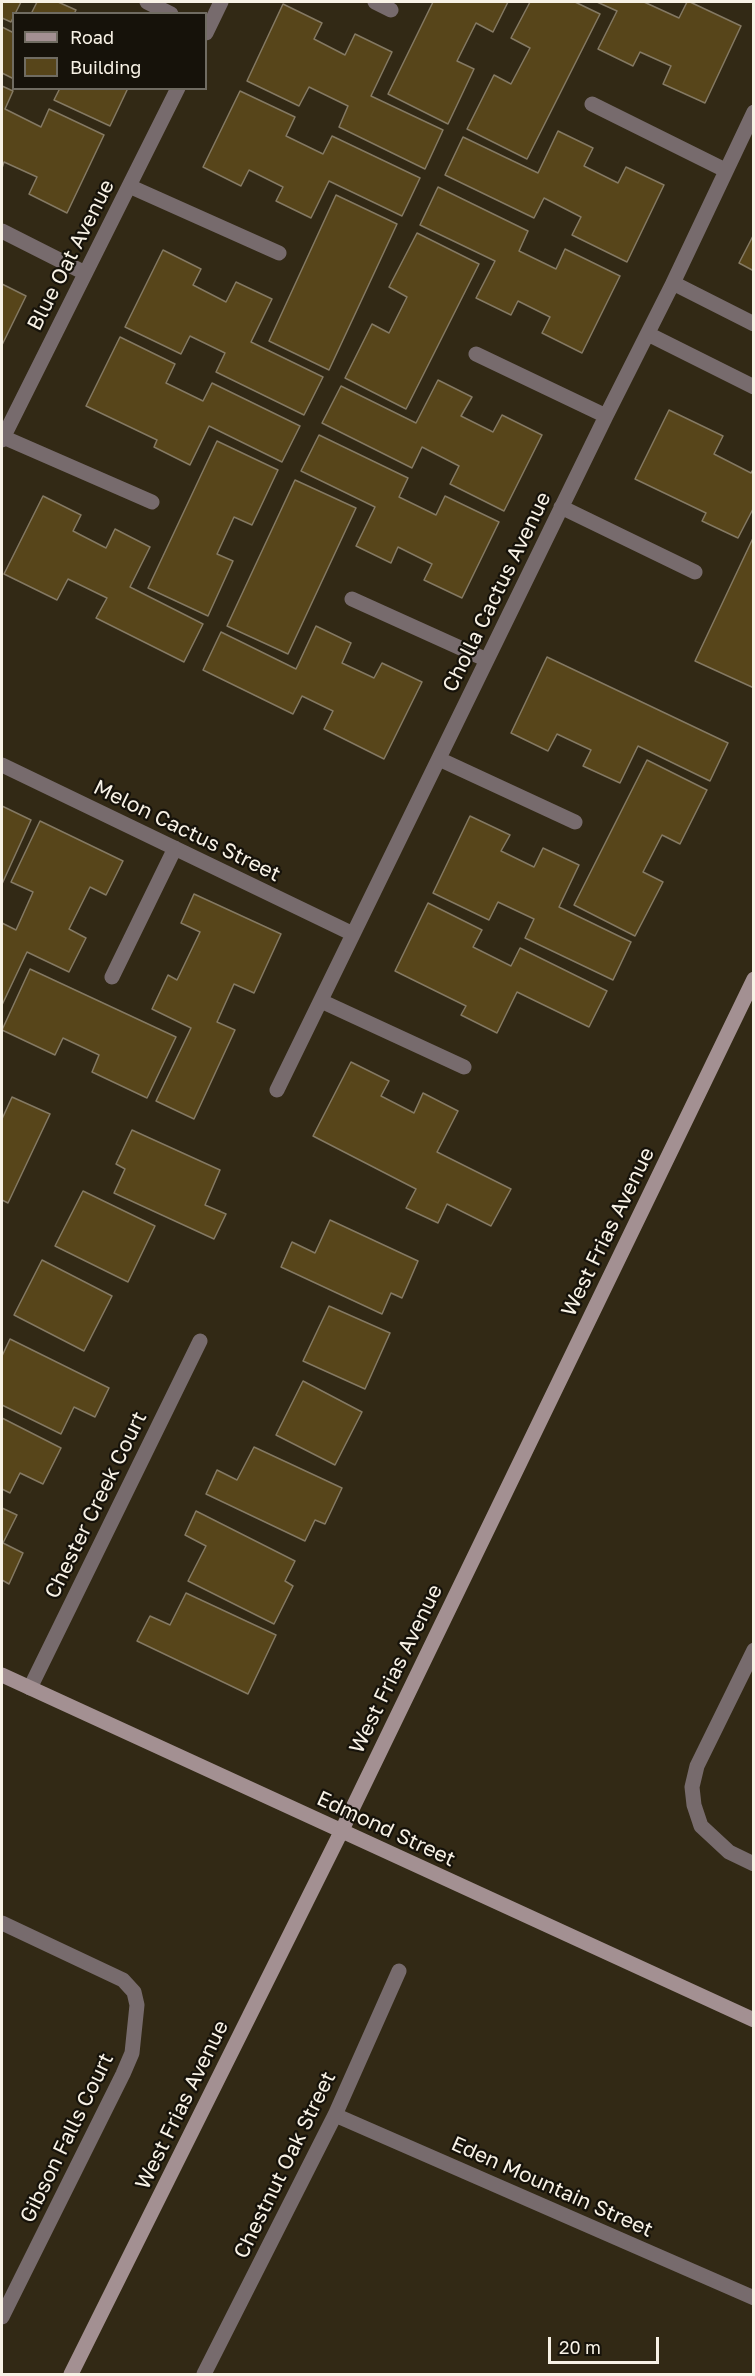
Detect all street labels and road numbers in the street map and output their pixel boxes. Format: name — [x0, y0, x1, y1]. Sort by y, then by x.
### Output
street label: Blue Oat Avenue — [22, 175, 120, 335]
street label: Cholla Cactus Avenue — [438, 488, 556, 696]
street label: Melon Cactus Street — [89, 775, 285, 887]
street label: West Frias Avenue — [556, 1143, 660, 1321]
street label: Chester Creek Court — [40, 1407, 152, 1603]
street label: West Frias Avenue — [344, 1580, 448, 1758]
street label: Edmond Street — [313, 1786, 459, 1872]
street label: West Frias Avenue — [130, 2016, 234, 2194]
street label: Gibson Falls Court — [15, 2049, 119, 2227]
street label: Chestnut Oak Street — [229, 2067, 341, 2263]
street label: Eden Mountain Street — [447, 2131, 657, 2243]

